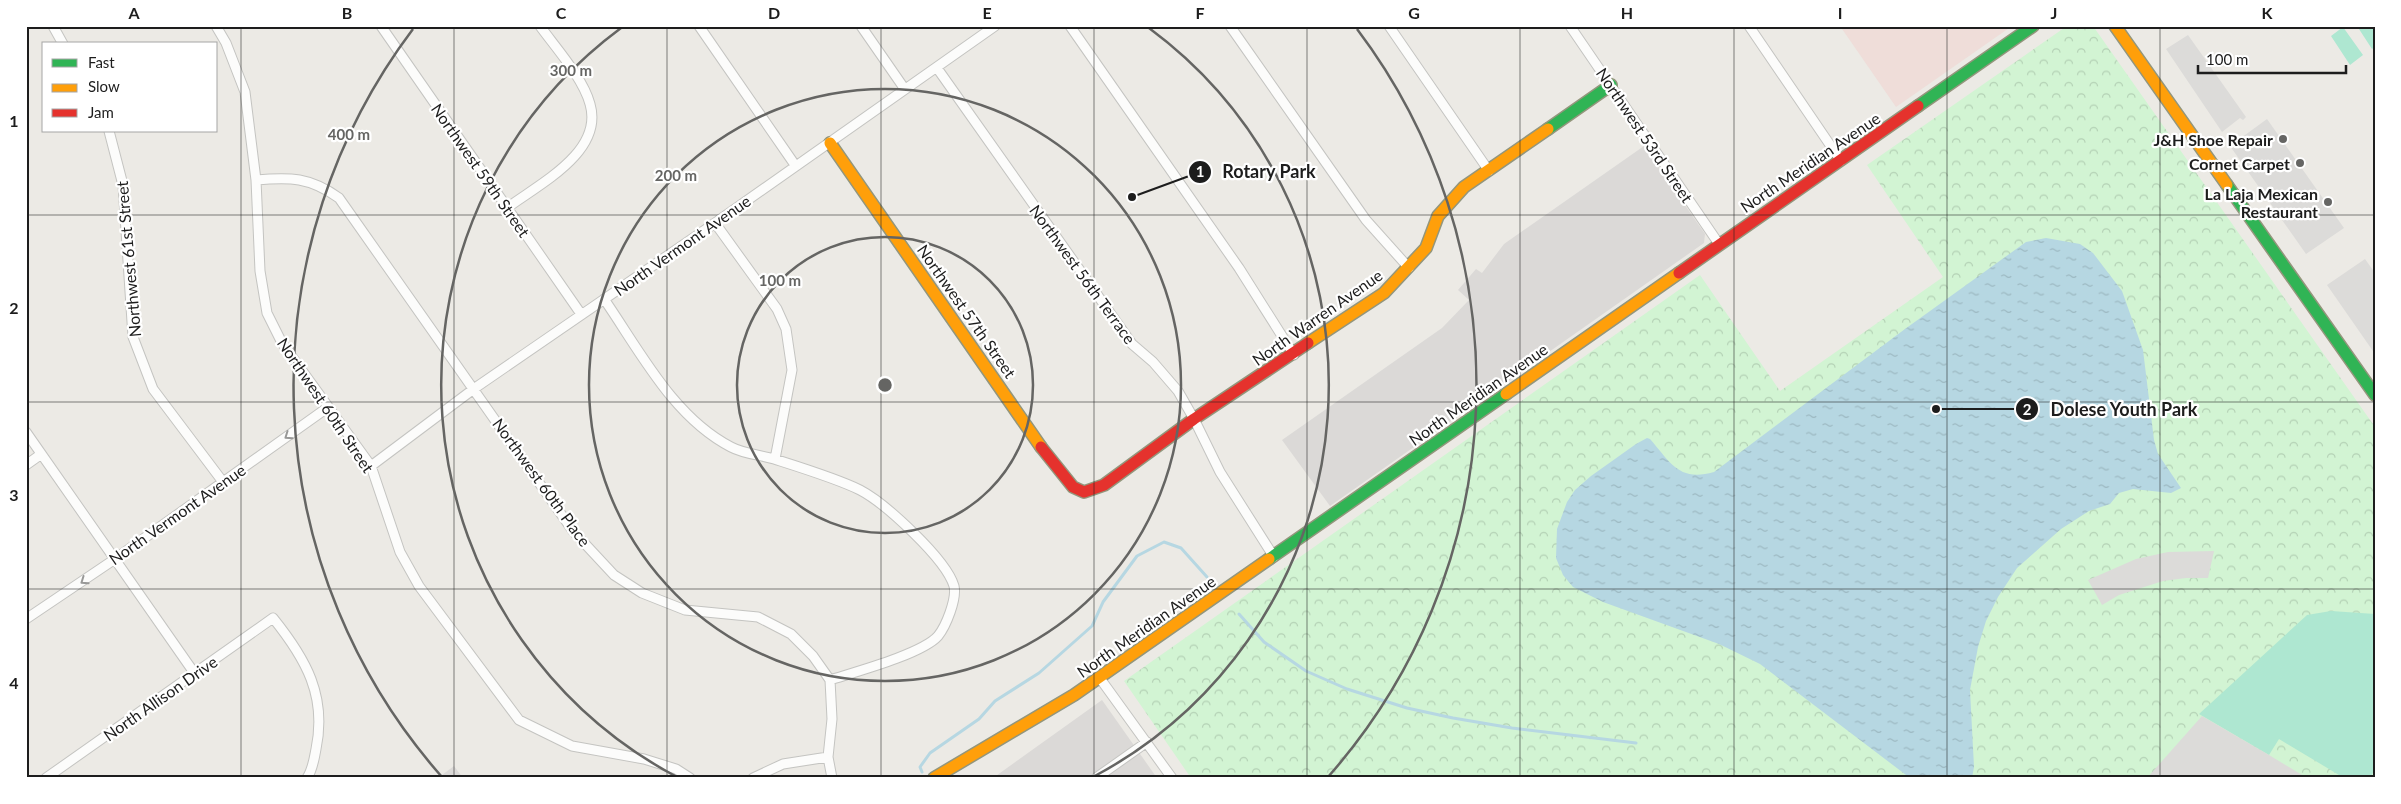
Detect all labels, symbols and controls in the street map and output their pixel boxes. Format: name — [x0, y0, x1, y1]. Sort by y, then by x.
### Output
text: A — [127, 3, 140, 22]
text: B — [342, 3, 352, 22]
text: C — [556, 3, 567, 22]
text: D — [768, 3, 780, 22]
text: E — [982, 3, 992, 22]
text: F — [1195, 3, 1205, 22]
text: G — [1408, 3, 1420, 22]
text: H — [1621, 3, 1633, 22]
text: I — [1838, 3, 1842, 22]
text: J — [2051, 3, 2057, 22]
text: K — [2262, 3, 2274, 22]
legend — [42, 42, 218, 132]
scale bar — [2198, 42, 2346, 74]
text: 100 m — [2206, 50, 2248, 68]
text: Fast — [88, 53, 115, 71]
text: 300 m — [550, 61, 592, 79]
street label: Northwest 53rd Street — [1593, 64, 1697, 206]
text: Slow — [88, 77, 120, 95]
street label: Northwest 59th Street — [428, 100, 534, 241]
text: Jam — [88, 103, 114, 121]
street label: North Meridian Avenue — [1736, 108, 1884, 216]
text: 1 — [9, 111, 19, 130]
text: 400 m — [328, 125, 370, 143]
place label: J&H Shoe Repair — [2153, 130, 2273, 149]
marker: J&H Shoe Repair — [2277, 133, 2289, 145]
place label: Cornet Carpet — [2189, 154, 2290, 173]
callout: Rotary Park — [1187, 155, 1326, 188]
marker: Cornet Carpet — [2294, 157, 2306, 169]
text: Rotary Park — [1222, 160, 1316, 182]
text: 1 — [1196, 162, 1204, 180]
text: 200 m — [655, 166, 697, 184]
street label: Northwest 61st Street — [112, 180, 144, 338]
place label: La Laja Mexican Restaurant — [2205, 184, 2318, 221]
street label: North Vermont Avenue — [610, 191, 754, 299]
marker: La Laja Mexican Restaurant — [2322, 196, 2334, 208]
street label: Northwest 56th Terrace — [1026, 201, 1140, 347]
street label: Northwest 57th Street — [914, 241, 1020, 382]
street label: North Warren Avenue — [1248, 265, 1386, 369]
text: 100 m — [759, 271, 801, 289]
text: 2 — [9, 298, 19, 317]
street label: Northwest 60th Street — [274, 334, 378, 476]
street label: North Meridian Avenue — [1405, 339, 1551, 449]
centre of rings — [876, 376, 894, 394]
callout: Dolese Youth Park — [2015, 393, 2207, 426]
text: Dolese Youth Park — [2051, 398, 2198, 420]
text: 2 — [2023, 400, 2032, 418]
street label: Northwest 60th Place — [489, 414, 595, 550]
one-way arrow — [284, 430, 294, 439]
street label: North Vermont Avenue — [105, 460, 249, 568]
text: 3 — [9, 485, 19, 504]
street label: North Meridian Avenue — [1073, 571, 1219, 681]
one-way arrow — [80, 575, 90, 584]
street label: North Allison Drive — [99, 652, 221, 744]
text: 4 — [9, 673, 19, 692]

